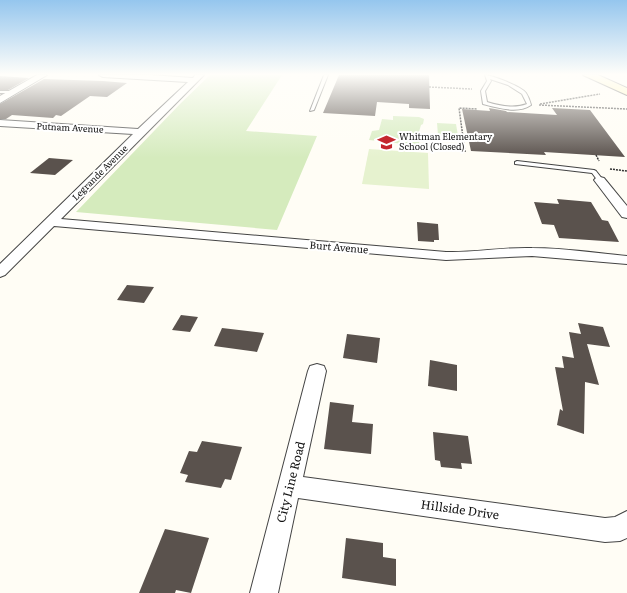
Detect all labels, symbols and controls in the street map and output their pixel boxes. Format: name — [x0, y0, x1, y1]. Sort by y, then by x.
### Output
street label: Putnam Avenue — [36, 118, 104, 136]
place label: Whitman Elementary School (Closed) — [399, 129, 493, 153]
school or university icon: Whitman Elementary School (Closed) — [376, 132, 396, 152]
street label: Legrande Avenue — [68, 141, 131, 203]
street label: Burt Avenue — [309, 236, 369, 257]
street label: City Line Road — [271, 438, 309, 524]
street label: Hillside Drive — [420, 495, 500, 523]

